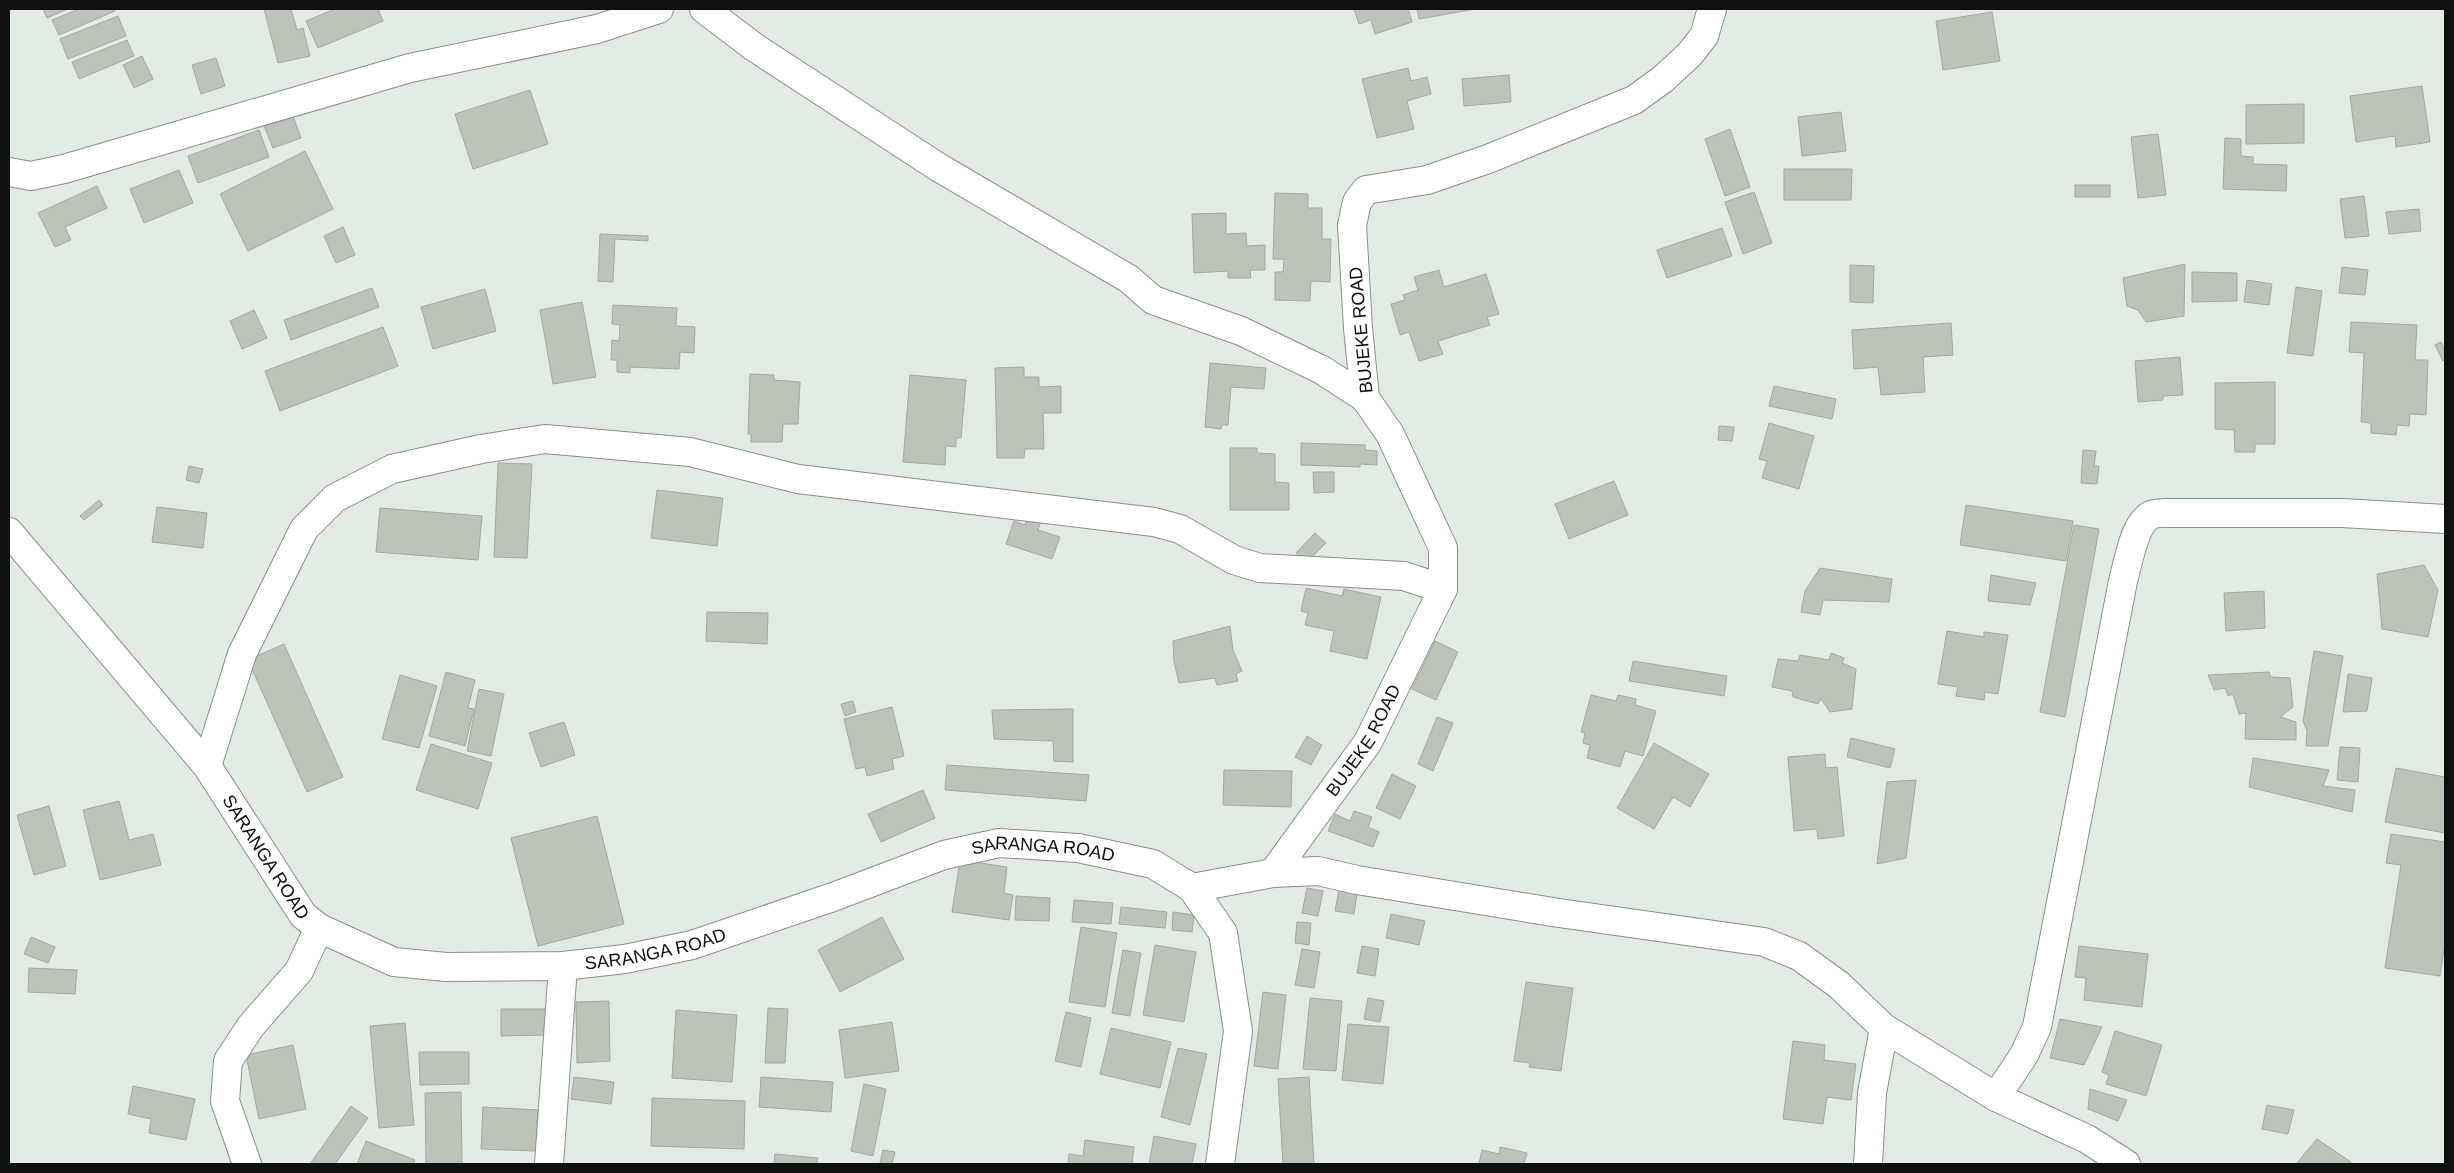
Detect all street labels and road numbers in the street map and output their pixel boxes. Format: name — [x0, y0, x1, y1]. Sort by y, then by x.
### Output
street label: BUJEKE ROAD — [1346, 266, 1376, 394]
street label: BUJEKE ROAD — [1322, 681, 1405, 800]
street label: SARANGA ROAD — [218, 791, 313, 923]
street label: SARANGA ROAD — [970, 833, 1116, 866]
street label: SARANGA ROAD — [584, 924, 729, 973]

